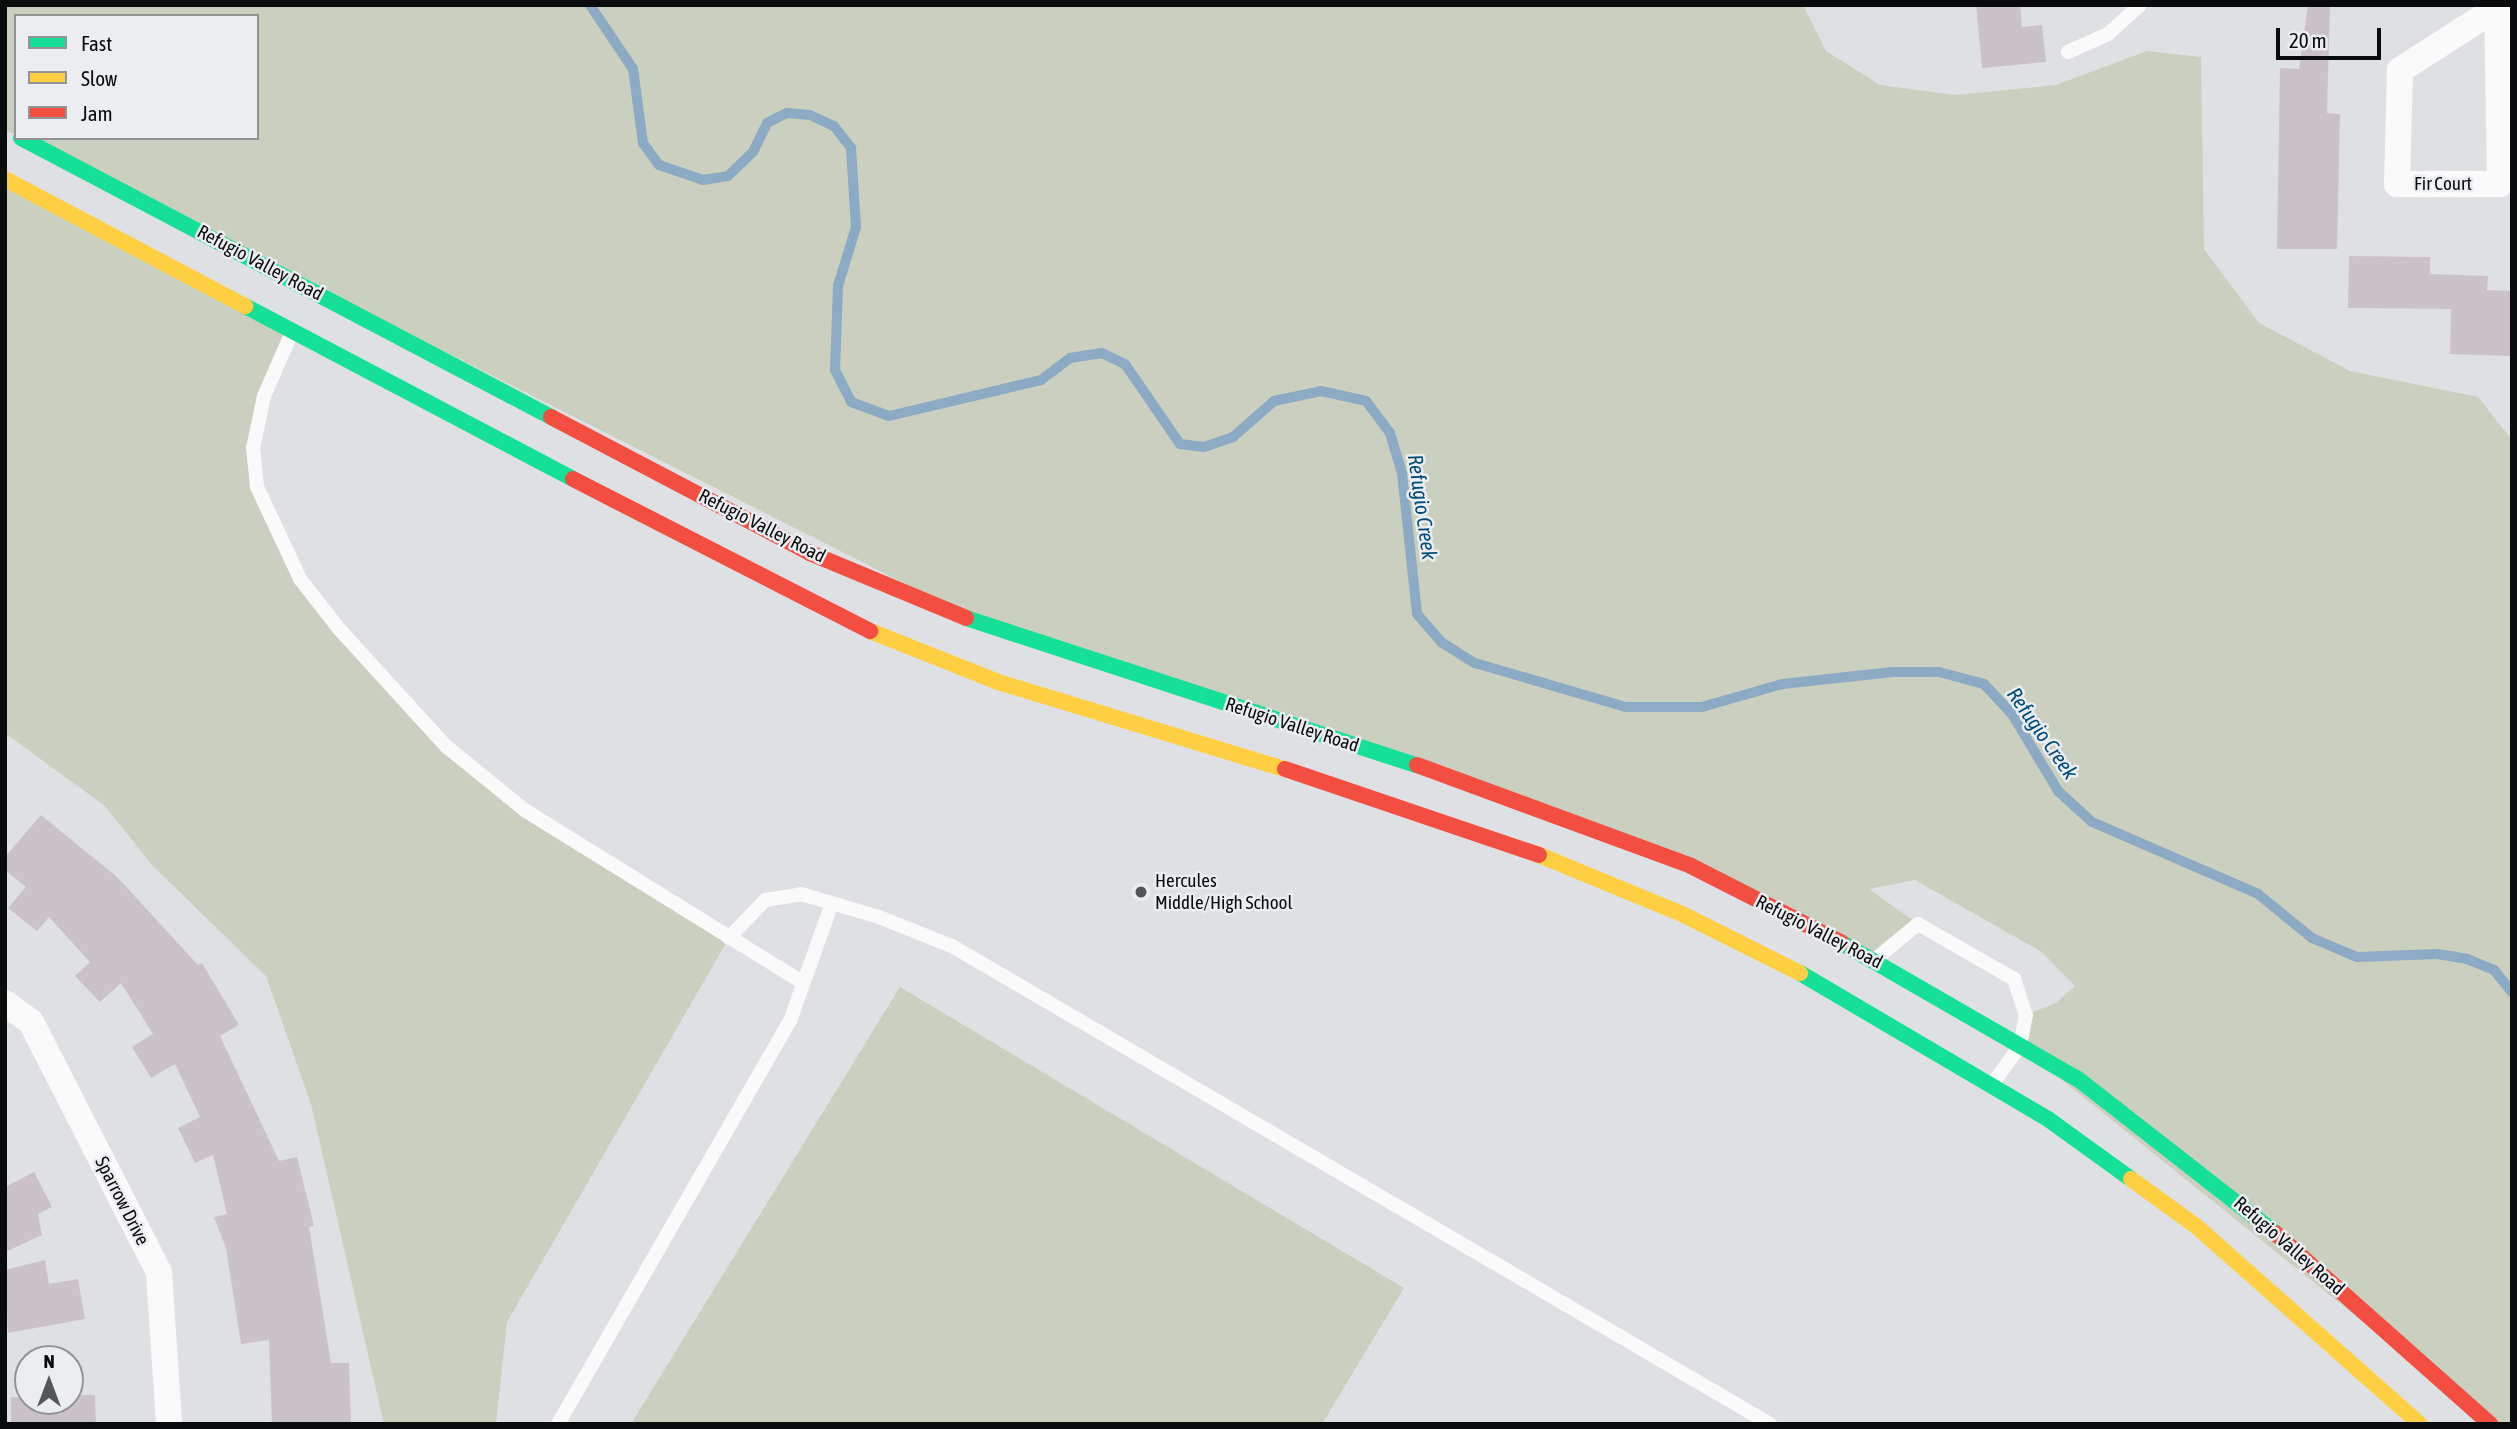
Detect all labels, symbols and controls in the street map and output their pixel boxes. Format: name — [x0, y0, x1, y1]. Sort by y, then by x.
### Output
legend — [14, 14, 259, 140]
scale bar — [2279, 14, 2384, 58]
text: 20 m — [2289, 28, 2327, 52]
text: Fast — [81, 31, 112, 55]
text: Slow — [81, 66, 117, 90]
text: Jam — [81, 101, 113, 125]
street label: Fir Court — [2414, 173, 2472, 195]
street label: Refugio Valley Road — [193, 220, 327, 306]
water label: Refugio Creek — [1403, 453, 1443, 561]
street label: Refugio Valley Road — [695, 484, 829, 568]
water label: Refugio Creek — [2002, 682, 2084, 784]
street label: Refugio Valley Road — [1222, 693, 1362, 757]
place label: Hercules Middle/High School — [1155, 870, 1293, 914]
marker: Hercules Middle/High School — [1133, 884, 1149, 900]
street label: Refugio Valley Road — [1752, 890, 1886, 974]
street label: Sparrow Drive — [90, 1153, 154, 1249]
street label: Refugio Valley Road — [2229, 1192, 2349, 1300]
north arrow — [14, 1345, 84, 1415]
text: N — [43, 1350, 55, 1372]

